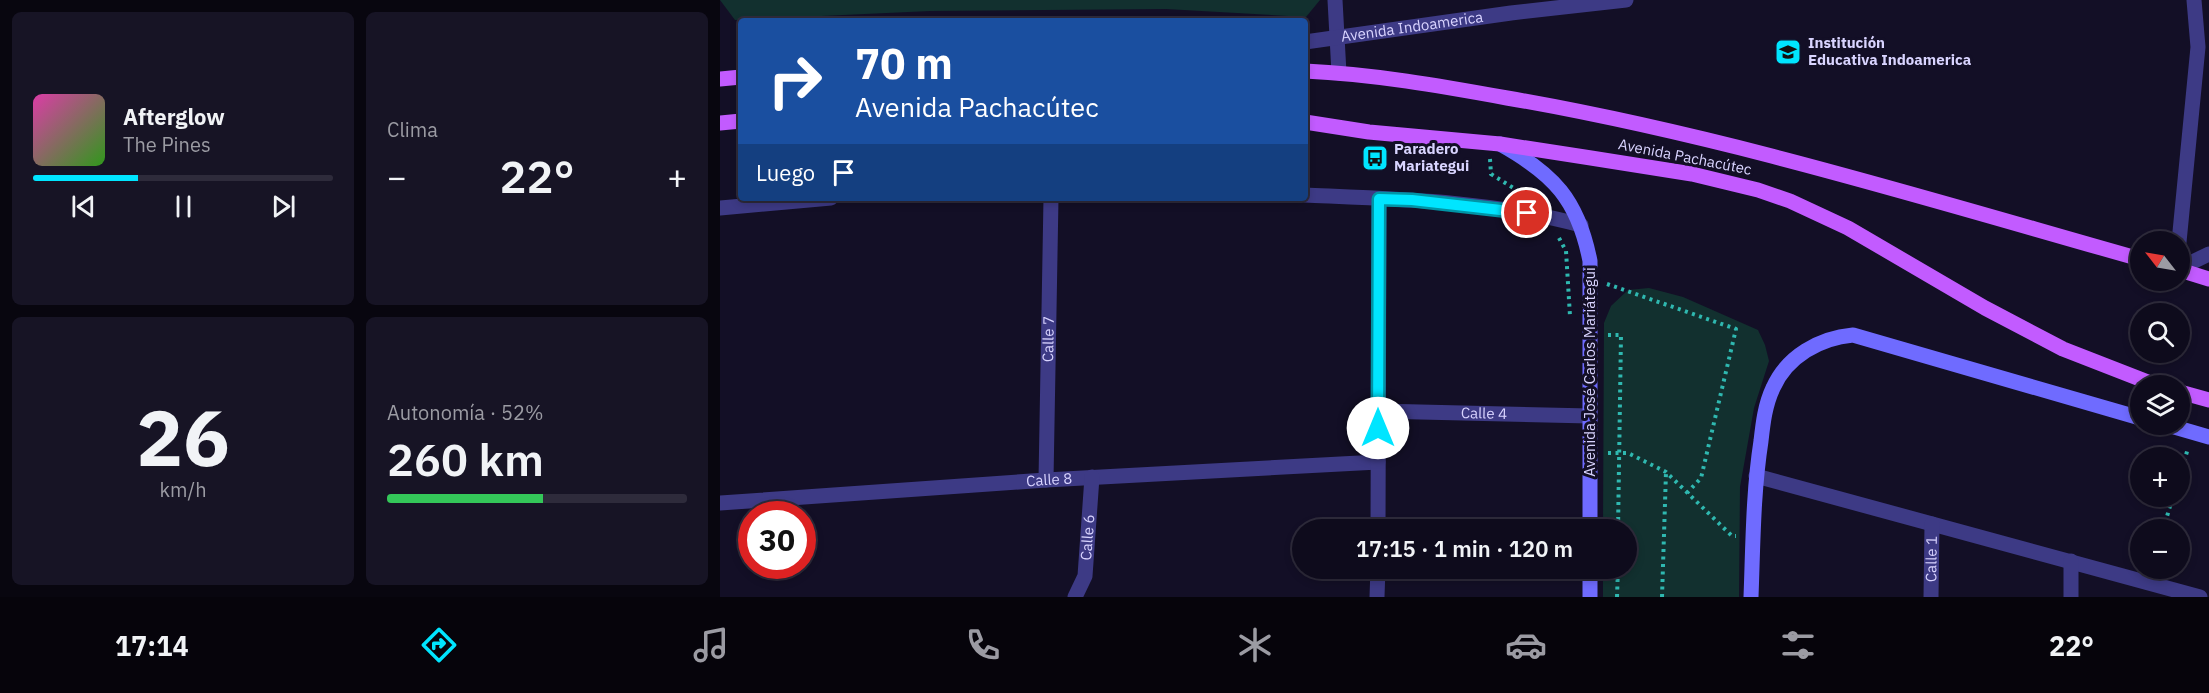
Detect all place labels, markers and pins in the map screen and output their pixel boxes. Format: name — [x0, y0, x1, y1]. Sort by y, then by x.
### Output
place label: Institución Educativa Indoamerica — [1808, 33, 1972, 69]
school or university icon: Institución Educativa Indoamerica — [1773, 37, 1803, 67]
place label: Paradero Mariategui — [1394, 139, 1469, 175]
bus stop icon: Paradero Mariategui — [1360, 143, 1390, 173]
pin — [1501, 187, 1552, 238]

